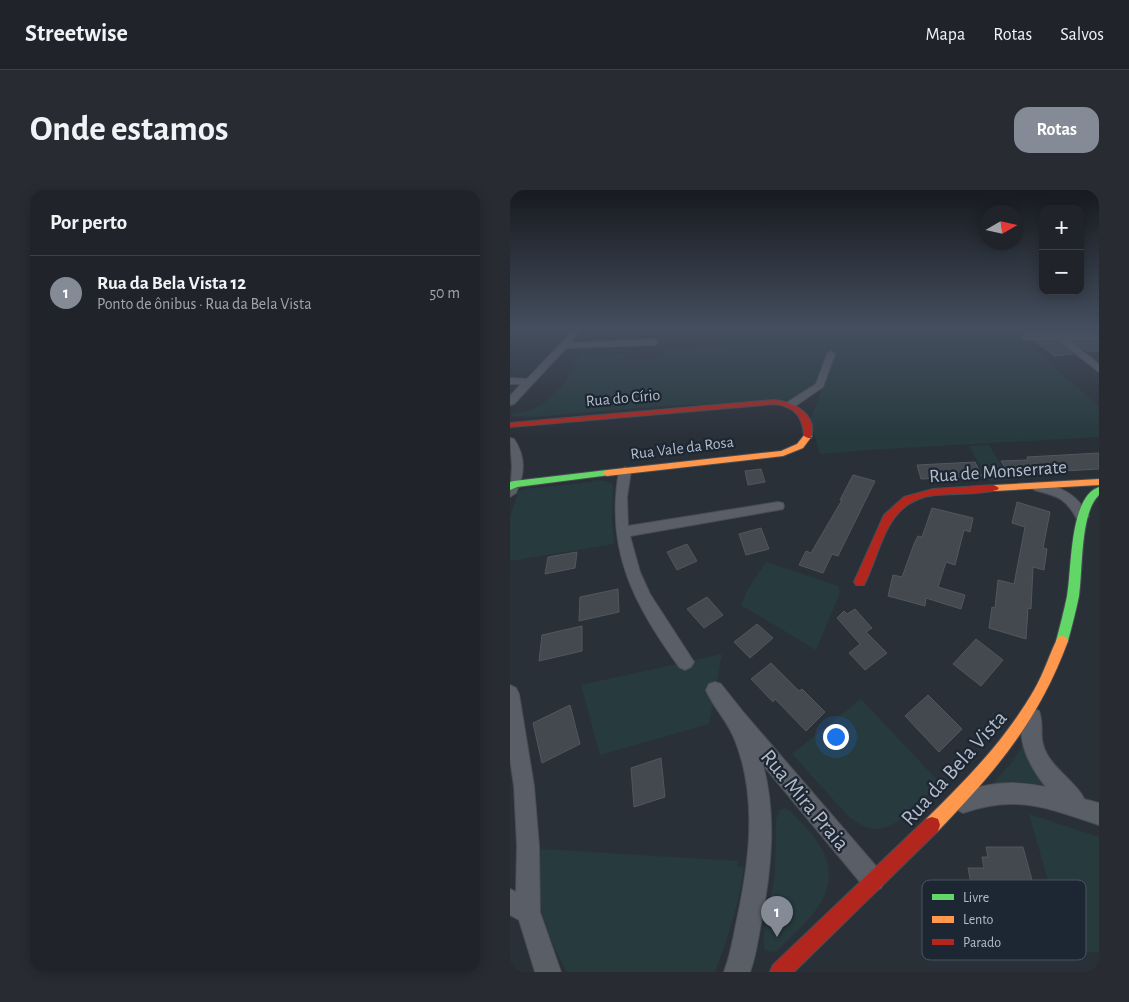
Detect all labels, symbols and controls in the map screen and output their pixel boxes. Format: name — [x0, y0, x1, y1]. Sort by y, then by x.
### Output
text: Streetwise — [25, 22, 128, 46]
text: Mapa — [926, 26, 965, 44]
text: Rotas — [993, 26, 1032, 44]
text: Salvos — [1060, 26, 1104, 44]
button: Rotas — [1014, 107, 1099, 153]
text: Onde estamos — [30, 112, 229, 147]
north arrow — [979, 205, 1024, 250]
map controls — [1039, 205, 1084, 295]
button: + — [1039, 205, 1084, 250]
text: Por perto — [50, 212, 127, 233]
button: − — [1039, 250, 1084, 295]
text: Rua da Bela Vista 12 — [97, 274, 246, 293]
text: 1 — [63, 285, 69, 301]
text: 50 m — [429, 285, 460, 301]
text: Ponto de ônibus · Rua da Bela Vista — [97, 296, 312, 312]
street label: Rua do Círio — [585, 387, 661, 409]
street label: Rua Vale da Rosa — [629, 434, 735, 462]
street label: Rua de Monserrate — [928, 458, 1068, 486]
street label: Rua da Bela Vista — [897, 706, 1011, 830]
your location — [823, 724, 849, 750]
street label: Rua Mira Praia — [757, 746, 853, 854]
legend — [922, 880, 1086, 960]
text: Livre — [963, 891, 989, 905]
pin: 1 — [761, 896, 793, 937]
text: Lento — [963, 913, 994, 927]
text: Parado — [963, 936, 1001, 950]

